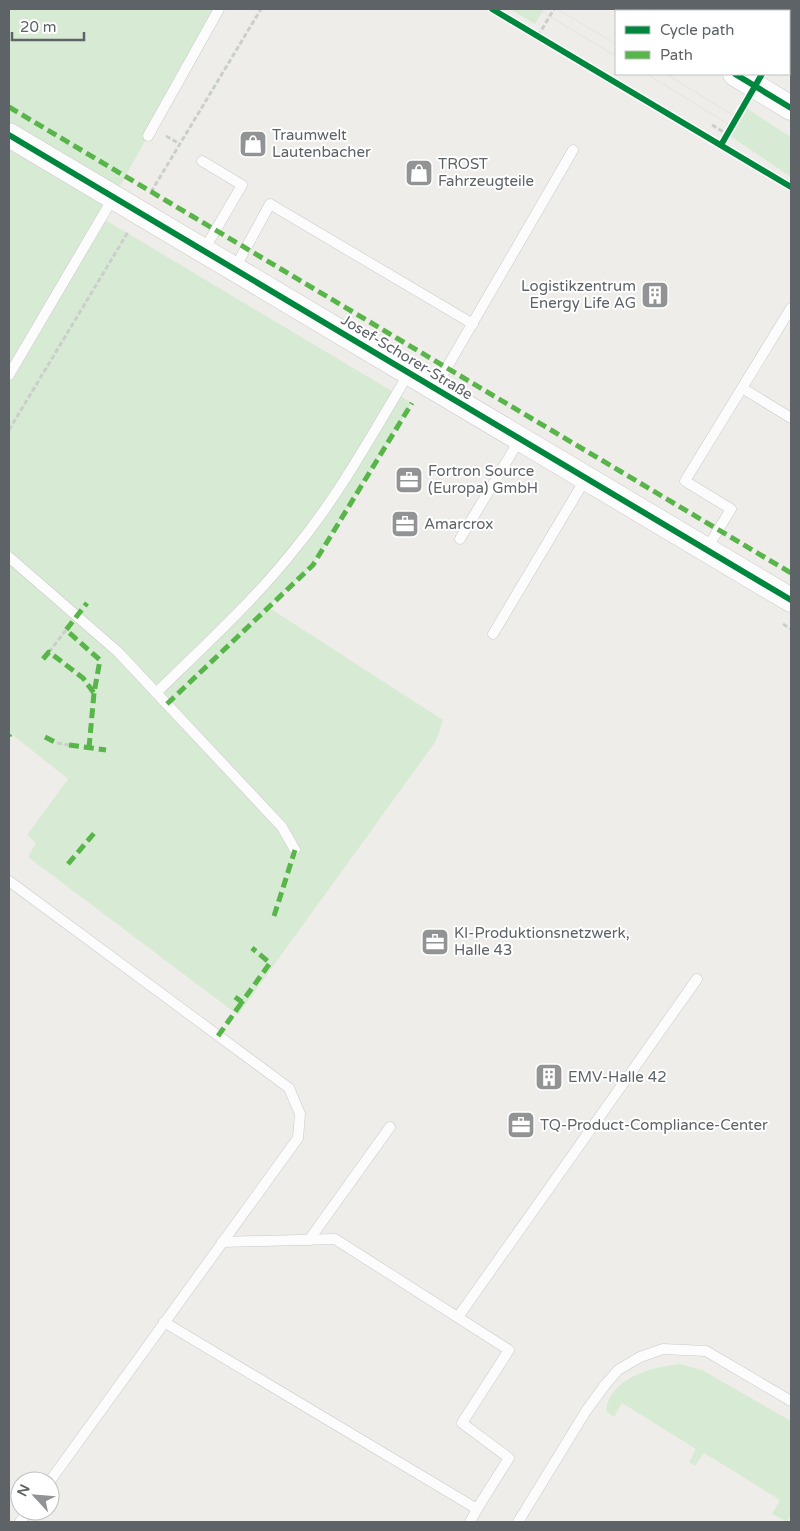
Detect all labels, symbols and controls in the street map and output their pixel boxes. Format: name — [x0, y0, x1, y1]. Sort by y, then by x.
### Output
scale bar — [12, 10, 85, 42]
legend — [615, 10, 790, 75]
text: 20 m — [20, 18, 57, 36]
text: Cycle path — [660, 21, 734, 39]
text: Path — [660, 46, 693, 64]
place label: Traumwelt Lautenbacher — [272, 126, 371, 161]
shop icon: Traumwelt Lautenbacher — [238, 129, 268, 159]
place label: TROST Fahrzeugteile — [438, 155, 534, 190]
shop icon: TROST Fahrzeugteile — [404, 158, 434, 188]
place label: Logistikzentrum Energy Life AG — [521, 277, 636, 312]
building icon: Logistikzentrum Energy Life AG — [640, 280, 670, 310]
street label: Josef-Schorer-Straße — [338, 311, 476, 403]
place label: Fortron Source (Europa) GmbH — [428, 462, 538, 497]
office icon: Fortron Source (Europa) GmbH — [394, 465, 424, 495]
office icon: Amarcrox — [390, 509, 420, 539]
place label: Amarcrox — [424, 515, 493, 533]
place label: KI-Produktionsnetzwerk, Halle 43 — [454, 924, 630, 959]
office icon: KI-Produktionsnetzwerk, Halle 43 — [420, 927, 450, 957]
building icon: EMV-Halle 42 — [534, 1062, 564, 1092]
place label: EMV-Halle 42 — [568, 1068, 667, 1086]
office icon: TQ-Product-Compliance-Center — [506, 1110, 536, 1140]
place label: TQ-Product-Compliance-Center — [540, 1116, 768, 1134]
north arrow — [10, 1471, 60, 1521]
text: N — [14, 1482, 34, 1499]

